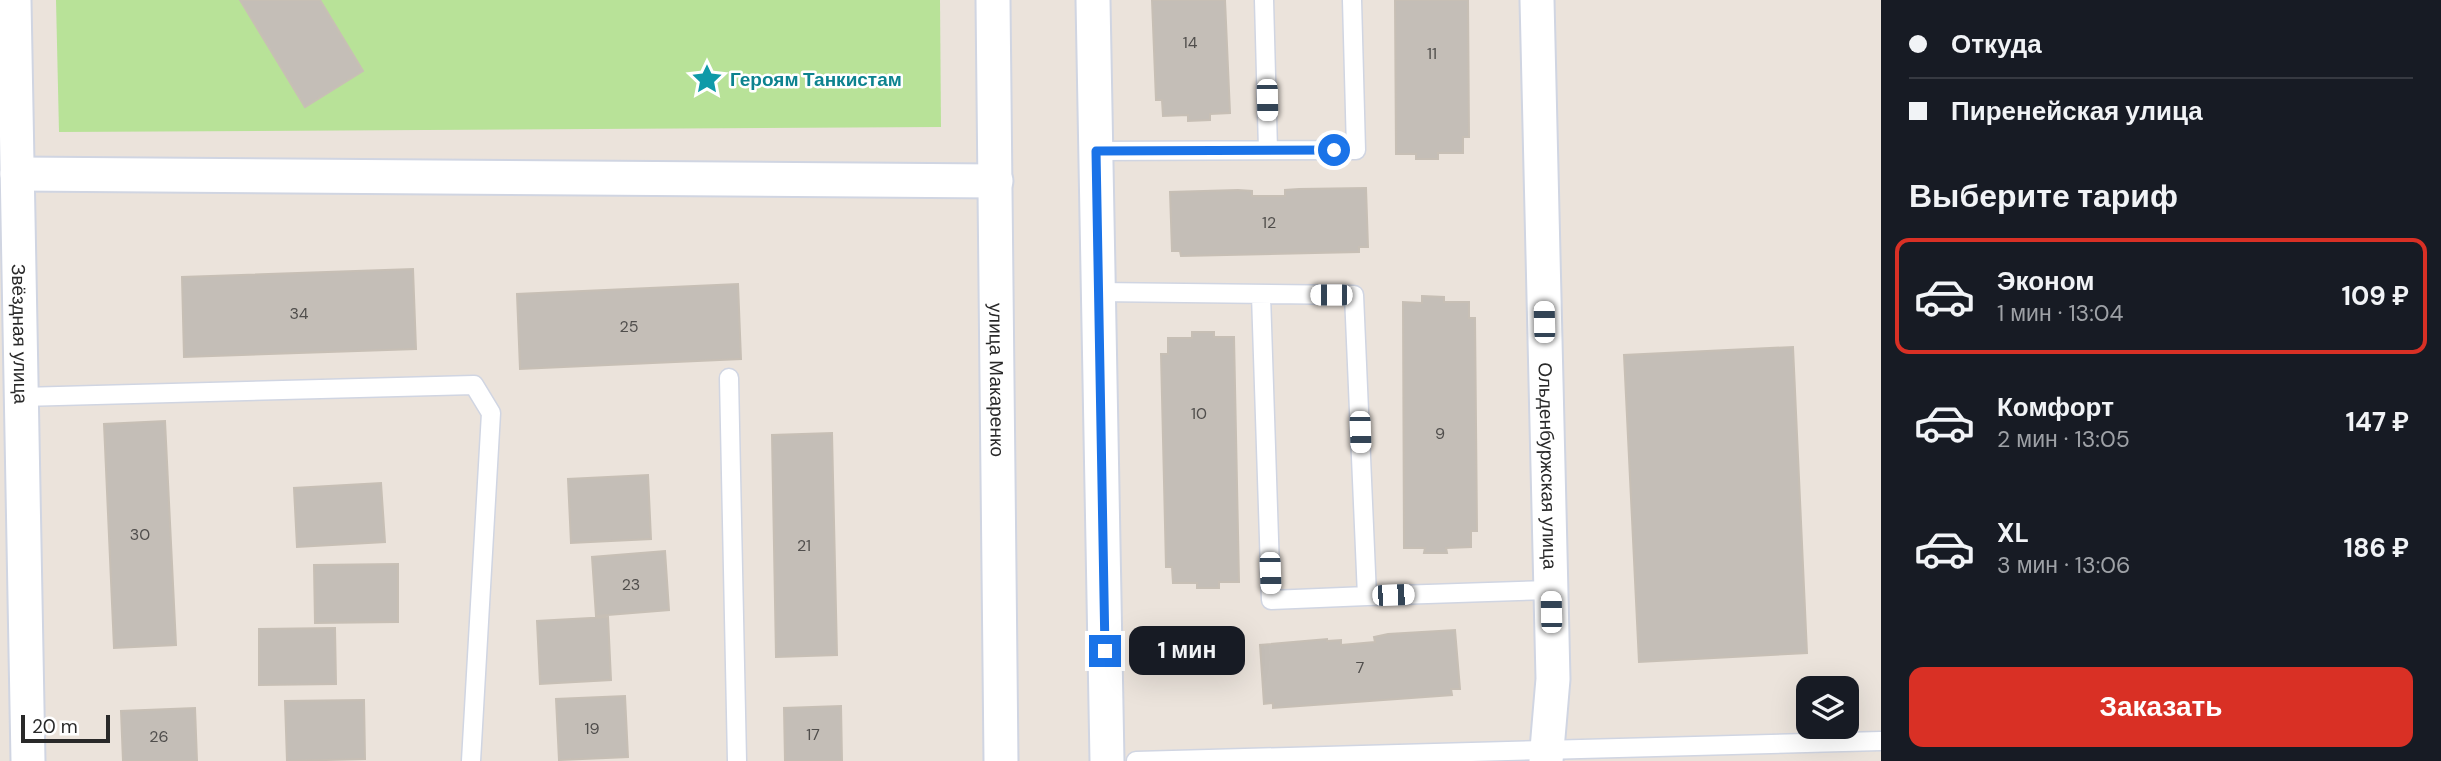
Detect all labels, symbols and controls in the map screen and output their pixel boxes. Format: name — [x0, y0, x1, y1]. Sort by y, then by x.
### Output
text: Откуда — [1951, 27, 2042, 61]
house number: 14 — [1183, 32, 1198, 53]
house number: 11 — [1427, 43, 1437, 64]
place icon: Героям Танкистам — [690, 62, 724, 96]
place label: Героям Танкистам — [730, 67, 902, 92]
car — [1257, 79, 1278, 121]
text: Пиренейская улица — [1951, 94, 2203, 128]
route start — [1318, 134, 1350, 166]
text: Выберите тариф — [1909, 175, 2178, 217]
house number: 12 — [1262, 212, 1276, 233]
street label: Звёздная улица — [6, 264, 34, 405]
text: Эконом — [1997, 264, 2095, 298]
icon: car — [1913, 265, 1976, 328]
text: 109 ₽ — [2342, 279, 2409, 313]
car — [1311, 285, 1353, 306]
text: 1 мин · 13:04 — [1997, 298, 2124, 328]
car — [1534, 301, 1555, 343]
house number: 34 — [289, 303, 309, 324]
street label: улица Макаренко — [984, 303, 1010, 457]
house number: 25 — [620, 316, 638, 337]
street label: Ольденбуржская улица — [1533, 362, 1563, 570]
text: Комфорт — [1997, 390, 2114, 424]
icon: car — [1913, 391, 1976, 454]
house number: 10 — [1191, 403, 1207, 424]
text: 147 ₽ — [2346, 405, 2409, 439]
car — [1349, 411, 1372, 453]
house number: 9 — [1435, 423, 1445, 444]
text: 2 мин · 13:05 — [1997, 424, 2130, 454]
text: XL — [1997, 516, 2029, 550]
icon: car — [1913, 517, 1976, 580]
house number: 30 — [130, 524, 150, 545]
text: 186 ₽ — [2343, 531, 2409, 565]
house number: 21 — [797, 535, 811, 556]
text: 3 мин · 13:06 — [1997, 550, 2130, 580]
car — [1259, 552, 1282, 594]
house number: 23 — [622, 574, 640, 595]
car — [1372, 584, 1415, 606]
car — [1541, 591, 1562, 633]
callout: 1 мин — [1130, 626, 1245, 676]
route end — [1089, 635, 1121, 667]
text: 1 мин — [1158, 635, 1216, 665]
house number: 7 — [1356, 657, 1364, 678]
button: Заказать — [1909, 667, 2413, 747]
map controls — [1796, 676, 1859, 739]
button: layers — [1796, 676, 1859, 739]
scale bar — [21, 712, 110, 744]
text: 20 m — [32, 714, 78, 739]
house number: 19 — [584, 718, 600, 739]
house number: 17 — [806, 724, 820, 745]
house number: 26 — [149, 726, 169, 747]

